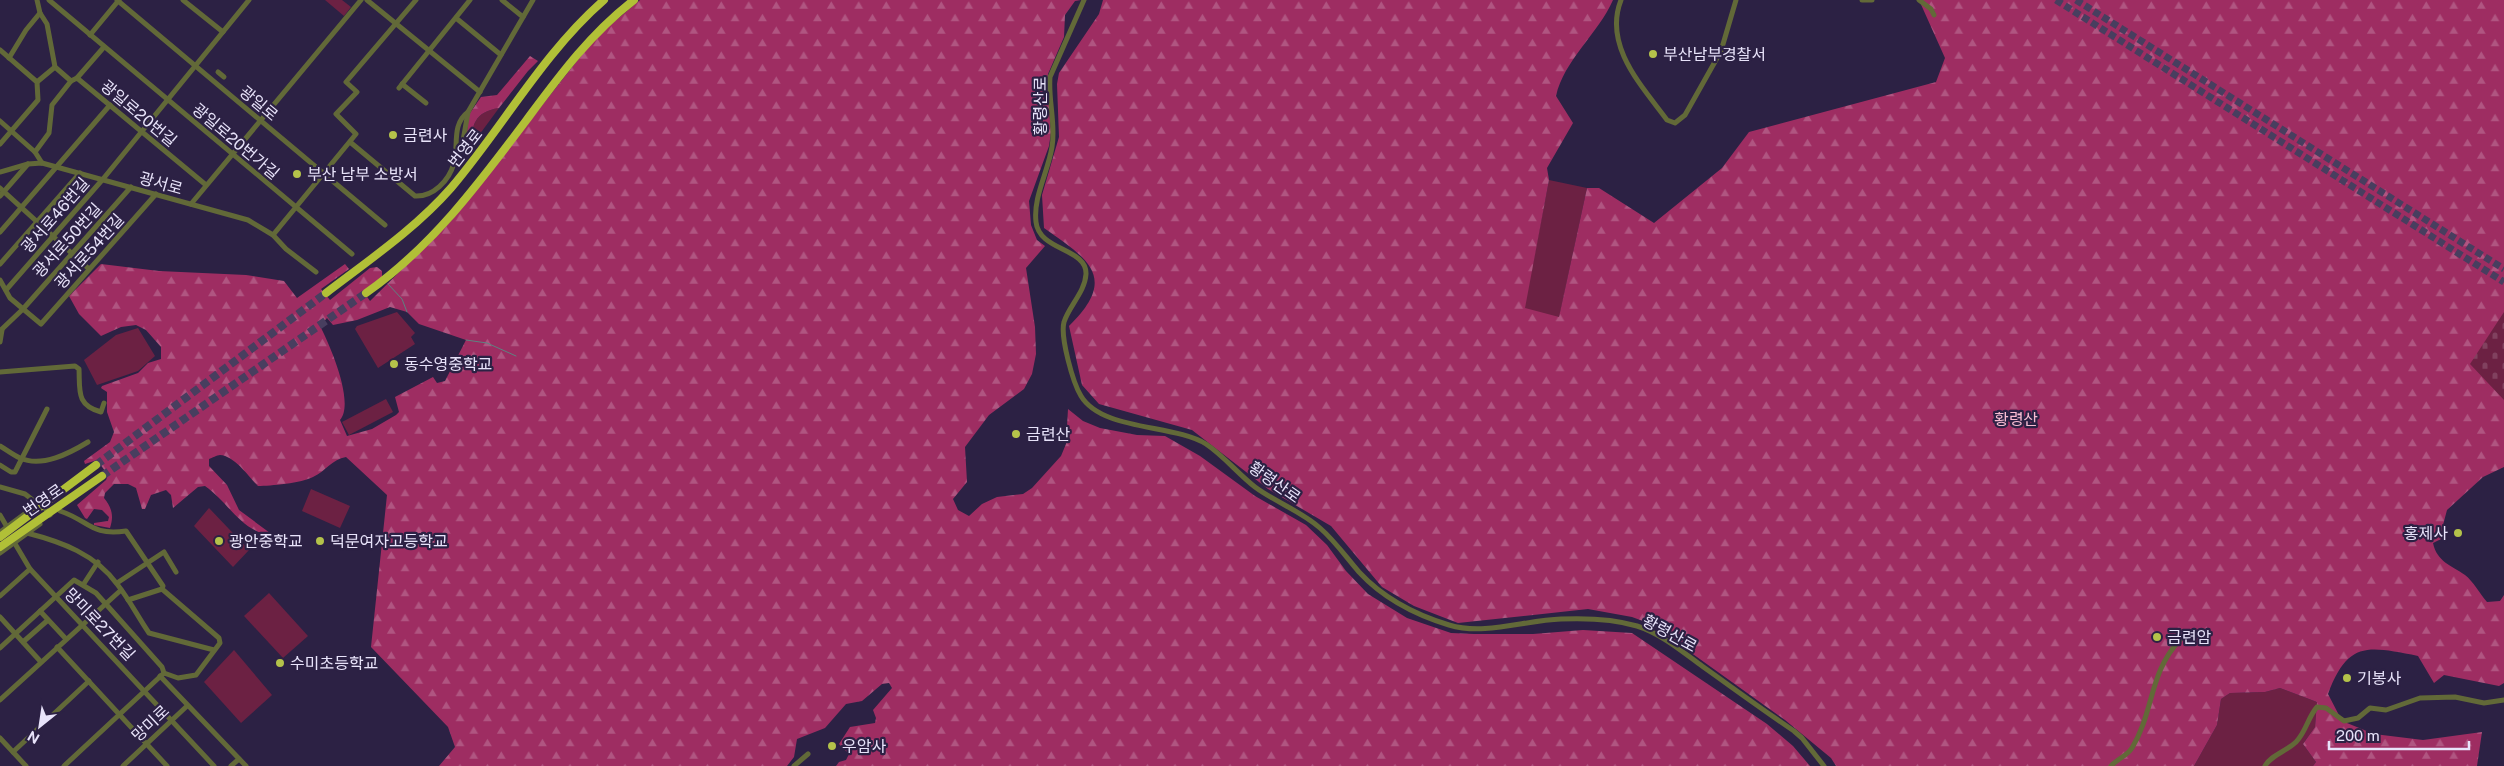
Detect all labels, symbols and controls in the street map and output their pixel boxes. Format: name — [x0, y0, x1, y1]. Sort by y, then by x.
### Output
place label: 부산남부경찰서 — [1663, 45, 1766, 64]
marker: 부산남부경찰서 — [1647, 48, 1659, 60]
street label: 광일로20번길 — [97, 76, 180, 151]
street label: 황령산로 — [1031, 76, 1050, 135]
street label: 광일로 — [236, 82, 282, 125]
street label: 광일로20번가길 — [188, 100, 283, 183]
street label: 번영로 — [444, 125, 487, 172]
place label: 금련사 — [403, 126, 447, 145]
marker: 금련사 — [387, 129, 399, 141]
place label: 부산 남부 소방서 — [307, 165, 418, 184]
street label: 광서로 — [137, 168, 185, 199]
marker: 부산 남부 소방서 — [291, 168, 303, 180]
street label: 광서로46번길 — [17, 174, 93, 257]
street label: 광서로50번길 — [29, 199, 106, 281]
street label: 광서로54번길 — [51, 210, 128, 293]
place label: 동수영중학교 — [404, 355, 492, 374]
marker: 동수영중학교 — [388, 358, 400, 370]
park label: 황령산 — [1994, 410, 2038, 429]
place label: 금련산 — [1026, 425, 1070, 444]
marker: 금련산 — [1010, 428, 1022, 440]
street label: 황령산로 — [1245, 458, 1305, 507]
street label: 번영로 — [20, 480, 67, 521]
place label: 홍제사 — [2404, 524, 2448, 543]
marker: 홍제사 — [2452, 527, 2464, 539]
place label: 광안중학교 — [229, 532, 303, 551]
place label: 덕문여자고등학교 — [330, 532, 448, 551]
marker: 광안중학교 — [213, 535, 225, 547]
marker: 덕문여자고등학교 — [314, 535, 326, 547]
street label: 망미로27번길 — [61, 584, 139, 664]
street label: 황령산로 — [1639, 611, 1700, 656]
place label: 금련암 — [2167, 628, 2211, 647]
marker: 금련암 — [2151, 631, 2163, 643]
place label: 수미초등학교 — [290, 654, 378, 673]
marker: 수미초등학교 — [274, 657, 286, 669]
place label: 기봉사 — [2357, 669, 2401, 688]
marker: 기봉사 — [2341, 672, 2353, 684]
north arrow — [15, 701, 65, 751]
street label: 망미로 — [128, 701, 173, 745]
scale bar — [2329, 718, 2469, 750]
text: 200 m — [2336, 727, 2380, 744]
text: N — [25, 728, 42, 747]
place label: 우암사 — [842, 737, 886, 756]
marker: 우암사 — [826, 740, 838, 752]

